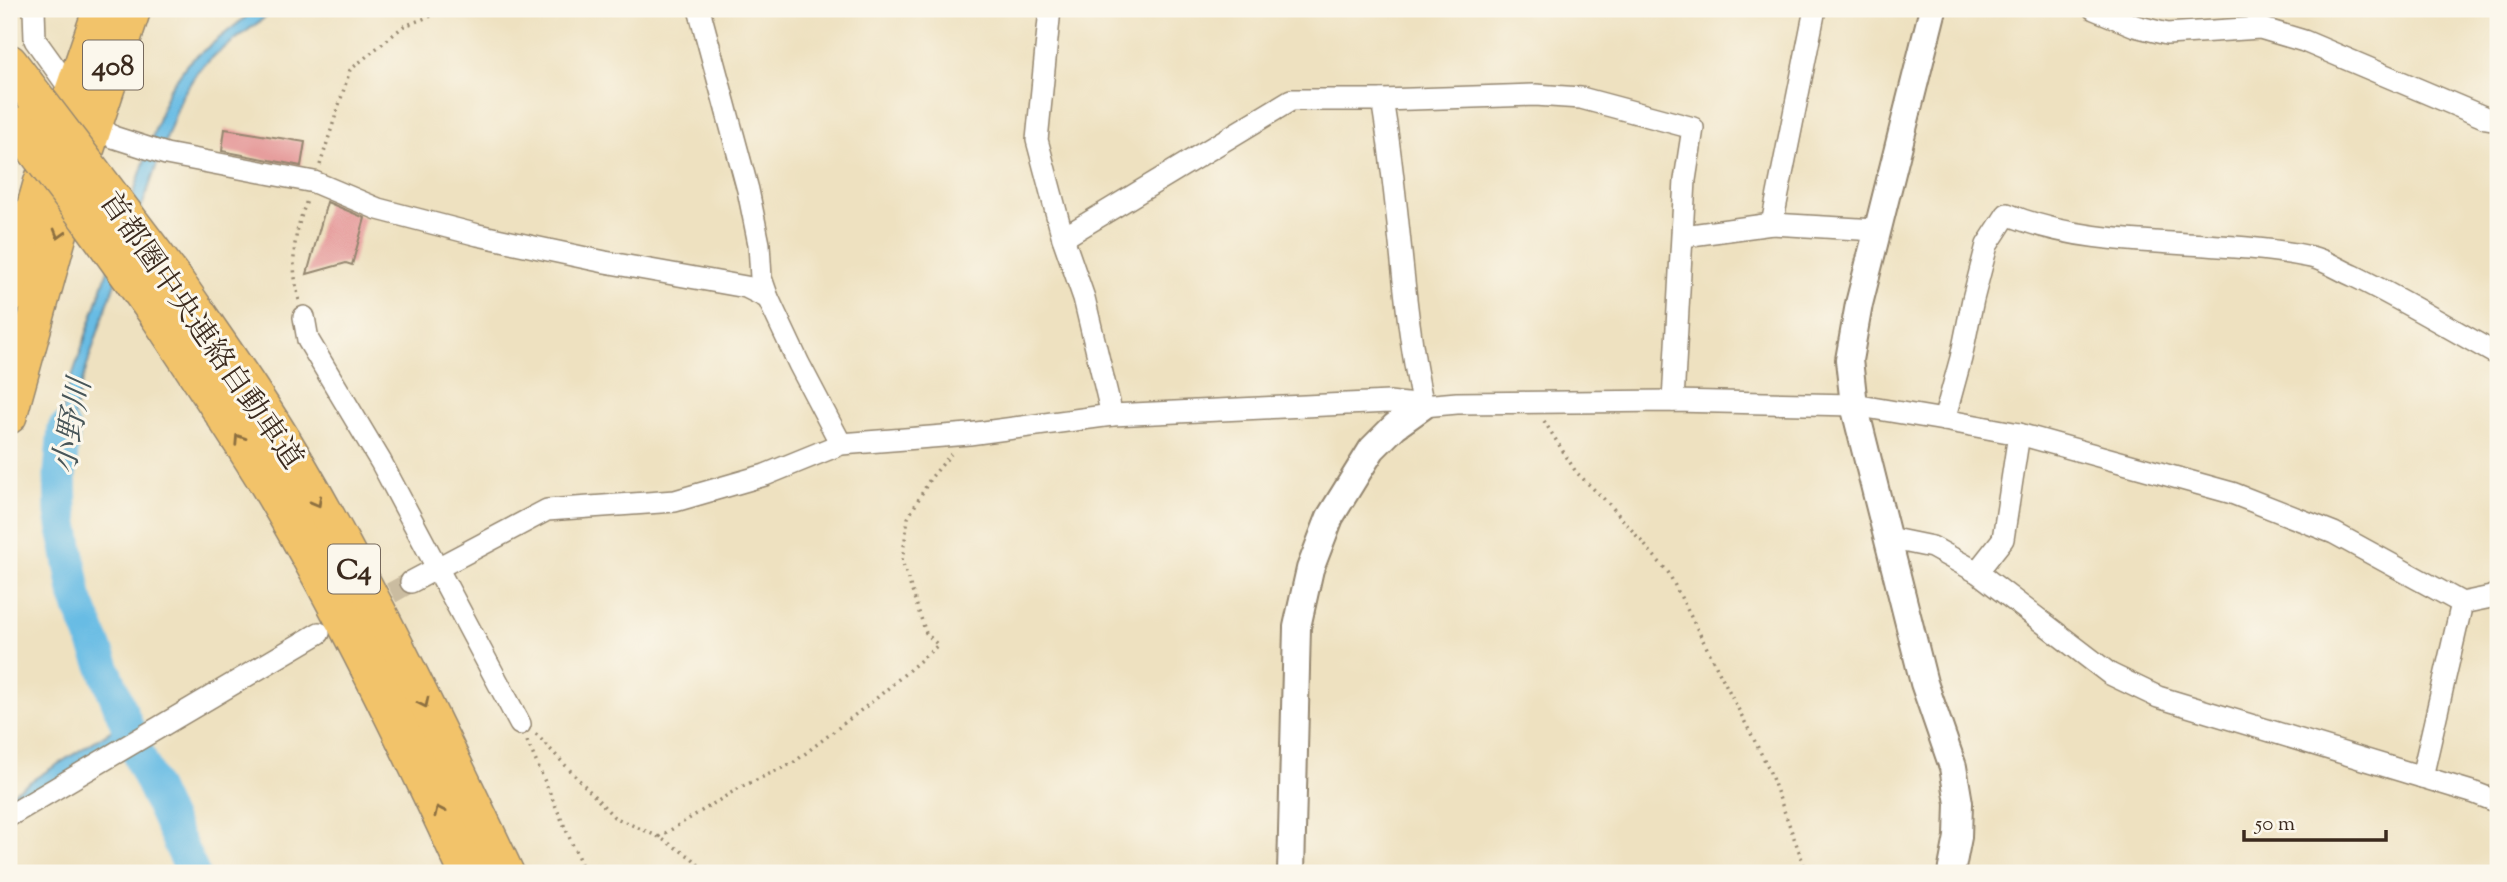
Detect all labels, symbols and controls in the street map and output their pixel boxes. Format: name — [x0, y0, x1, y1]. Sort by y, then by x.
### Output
road number: 408 — [83, 41, 143, 90]
street label: 首都圏中央連絡自動車道 — [88, 184, 312, 479]
one-way arrow — [53, 228, 68, 240]
water label: 小野川 — [43, 372, 105, 478]
one-way arrow — [234, 433, 247, 446]
one-way arrow — [309, 495, 322, 507]
road number: C4 — [328, 544, 380, 594]
one-way arrow — [415, 696, 429, 708]
scale bar — [2244, 798, 2386, 842]
one-way arrow — [434, 806, 448, 818]
text: 50 m — [2254, 810, 2295, 840]

